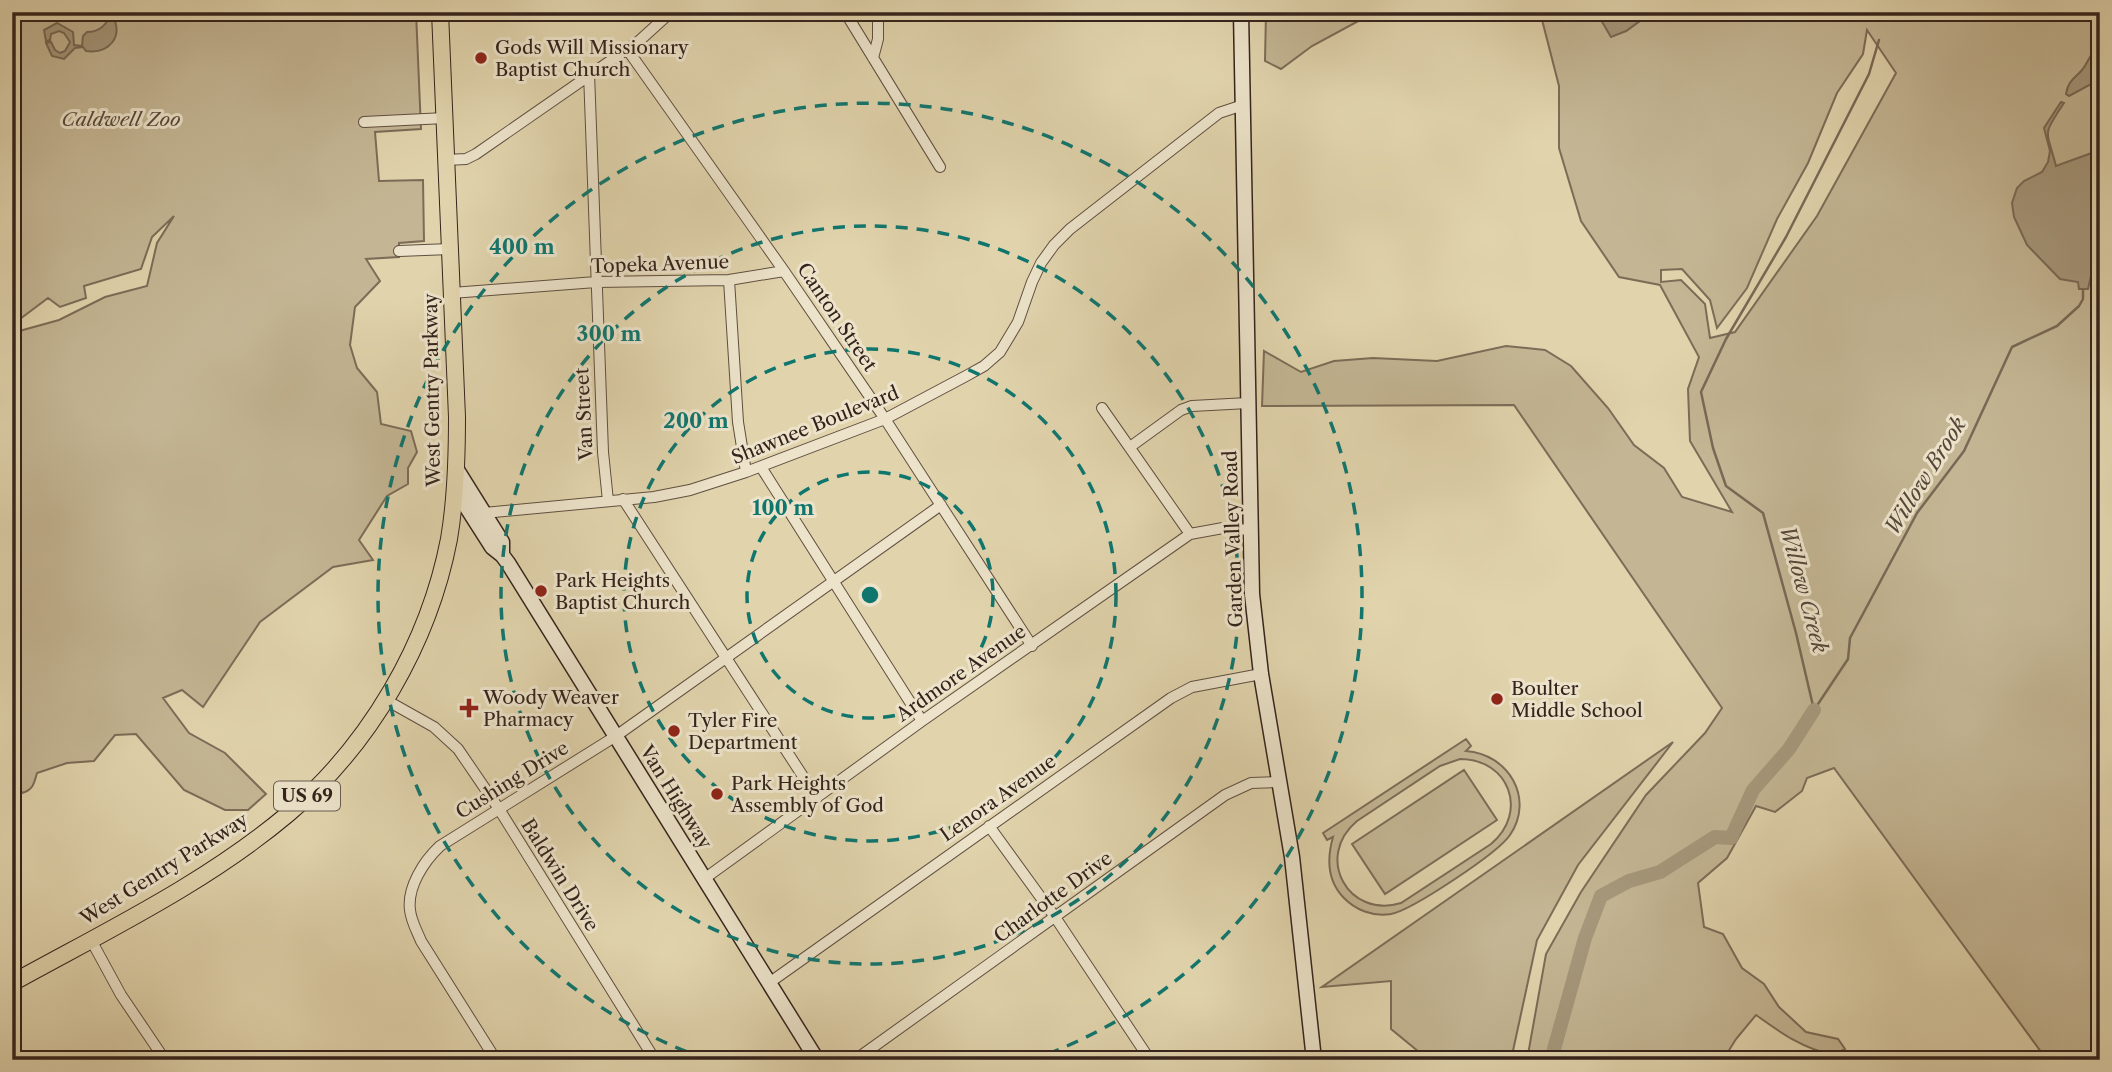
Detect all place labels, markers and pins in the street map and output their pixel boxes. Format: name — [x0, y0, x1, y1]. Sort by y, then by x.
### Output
place label: Gods Will Missionary Baptist Church — [495, 36, 689, 81]
marker: Gods Will Missionary Baptist Church — [473, 50, 489, 66]
place label: Park Heights Baptist Church — [555, 569, 690, 614]
marker: Park Heights Baptist Church — [533, 583, 549, 599]
centre of rings — [858, 583, 882, 607]
place label: Boulter Middle School — [1511, 677, 1643, 722]
place label: Woody Weaver Pharmacy — [482, 686, 619, 731]
marker: Boulter Middle School — [1489, 691, 1505, 707]
marker: Woody Weaver Pharmacy — [461, 700, 477, 716]
place label: Tyler Fire Department — [688, 709, 798, 754]
marker: Tyler Fire Department — [666, 723, 682, 739]
place label: Park Heights Assembly of God — [730, 772, 884, 817]
marker: Park Heights Assembly of God — [709, 786, 725, 802]

